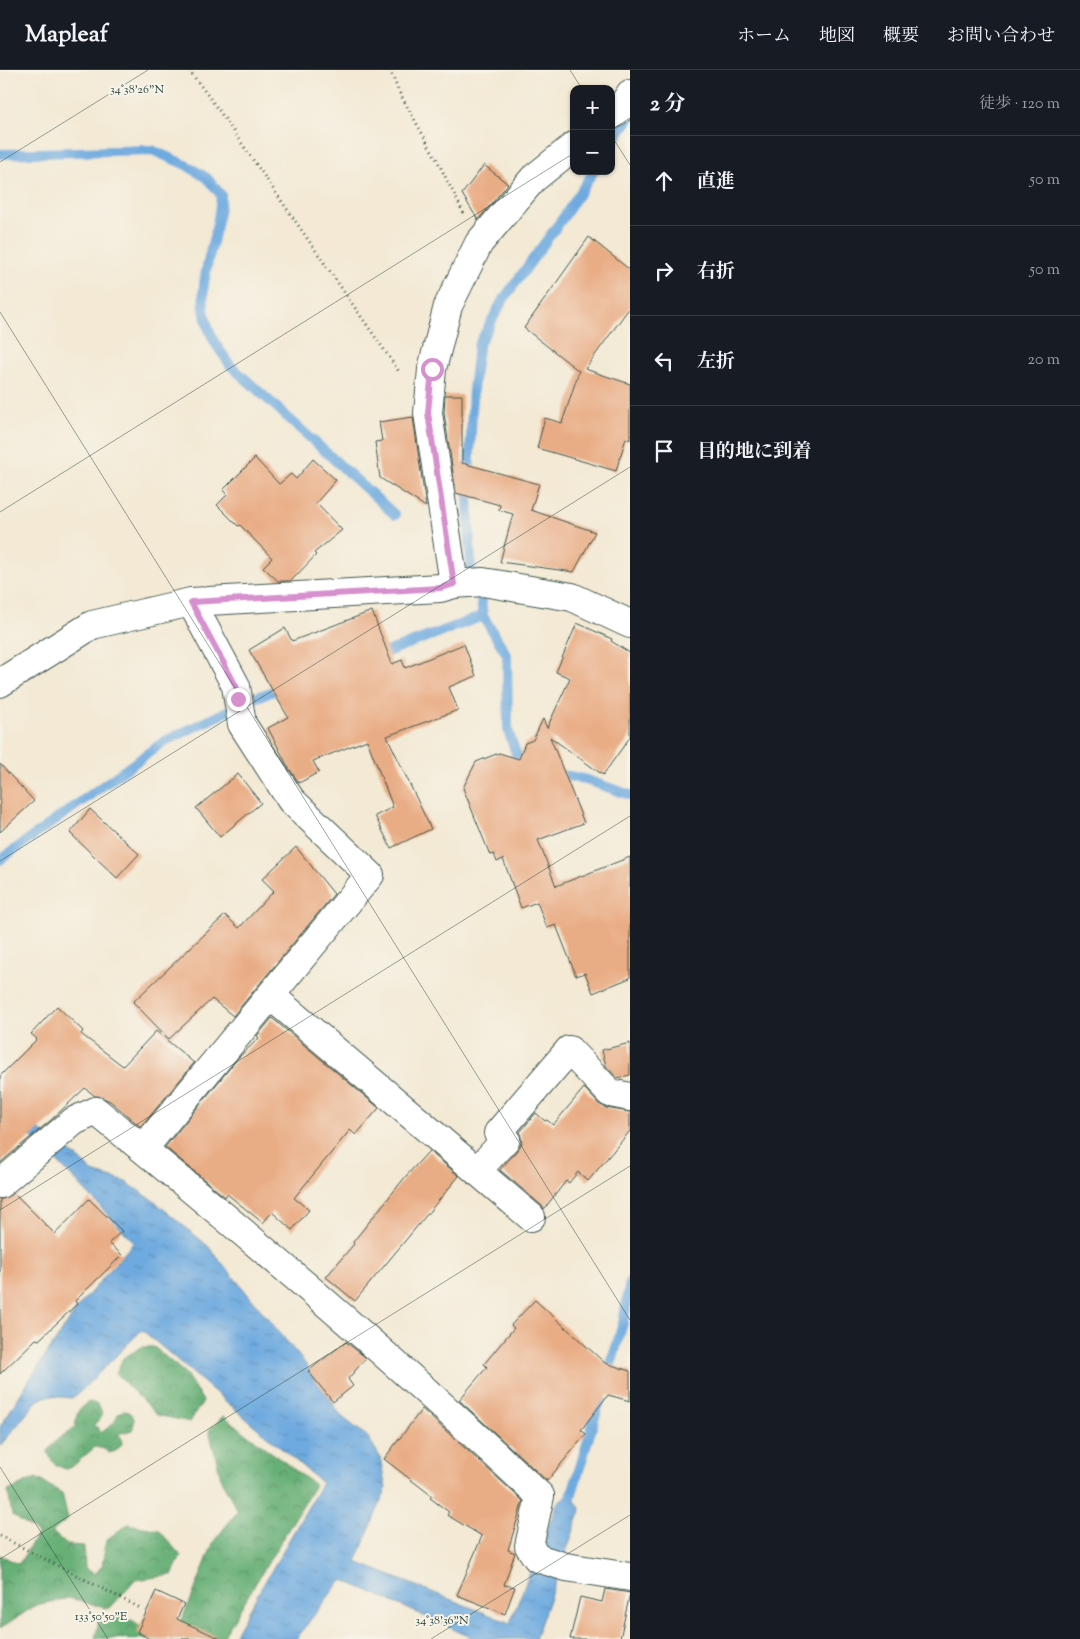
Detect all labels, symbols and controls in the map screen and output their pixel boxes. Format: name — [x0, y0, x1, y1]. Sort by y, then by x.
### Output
text: Mapleaf — [25, 18, 108, 52]
text: ホーム — [737, 24, 791, 50]
text: 地図 — [819, 24, 855, 50]
text: 概要 — [883, 24, 919, 50]
text: お問い合わせ — [947, 24, 1055, 50]
text: 34°38'26"N — [110, 81, 164, 99]
map controls — [570, 85, 615, 175]
button: + — [570, 85, 615, 130]
text: 2 分 — [650, 90, 685, 120]
text: 徒歩 · 120 m — [979, 93, 1060, 116]
button: − — [570, 130, 615, 175]
icon: ahead — [650, 167, 678, 195]
text: 直進 — [697, 169, 735, 196]
text: 50 m — [1029, 169, 1060, 192]
icon: right — [650, 257, 678, 285]
text: 右折 — [697, 259, 735, 286]
text: 50 m — [1029, 259, 1060, 282]
icon: left — [650, 347, 678, 375]
text: 左折 — [697, 349, 735, 376]
text: 20 m — [1027, 349, 1060, 372]
route start — [421, 358, 444, 381]
icon: arrive — [650, 437, 678, 465]
text: 目的地に到着 — [697, 439, 811, 466]
route end — [227, 688, 250, 711]
text: 133°50'50"E — [75, 1608, 128, 1626]
text: 34°38'36"N — [415, 1612, 469, 1630]

